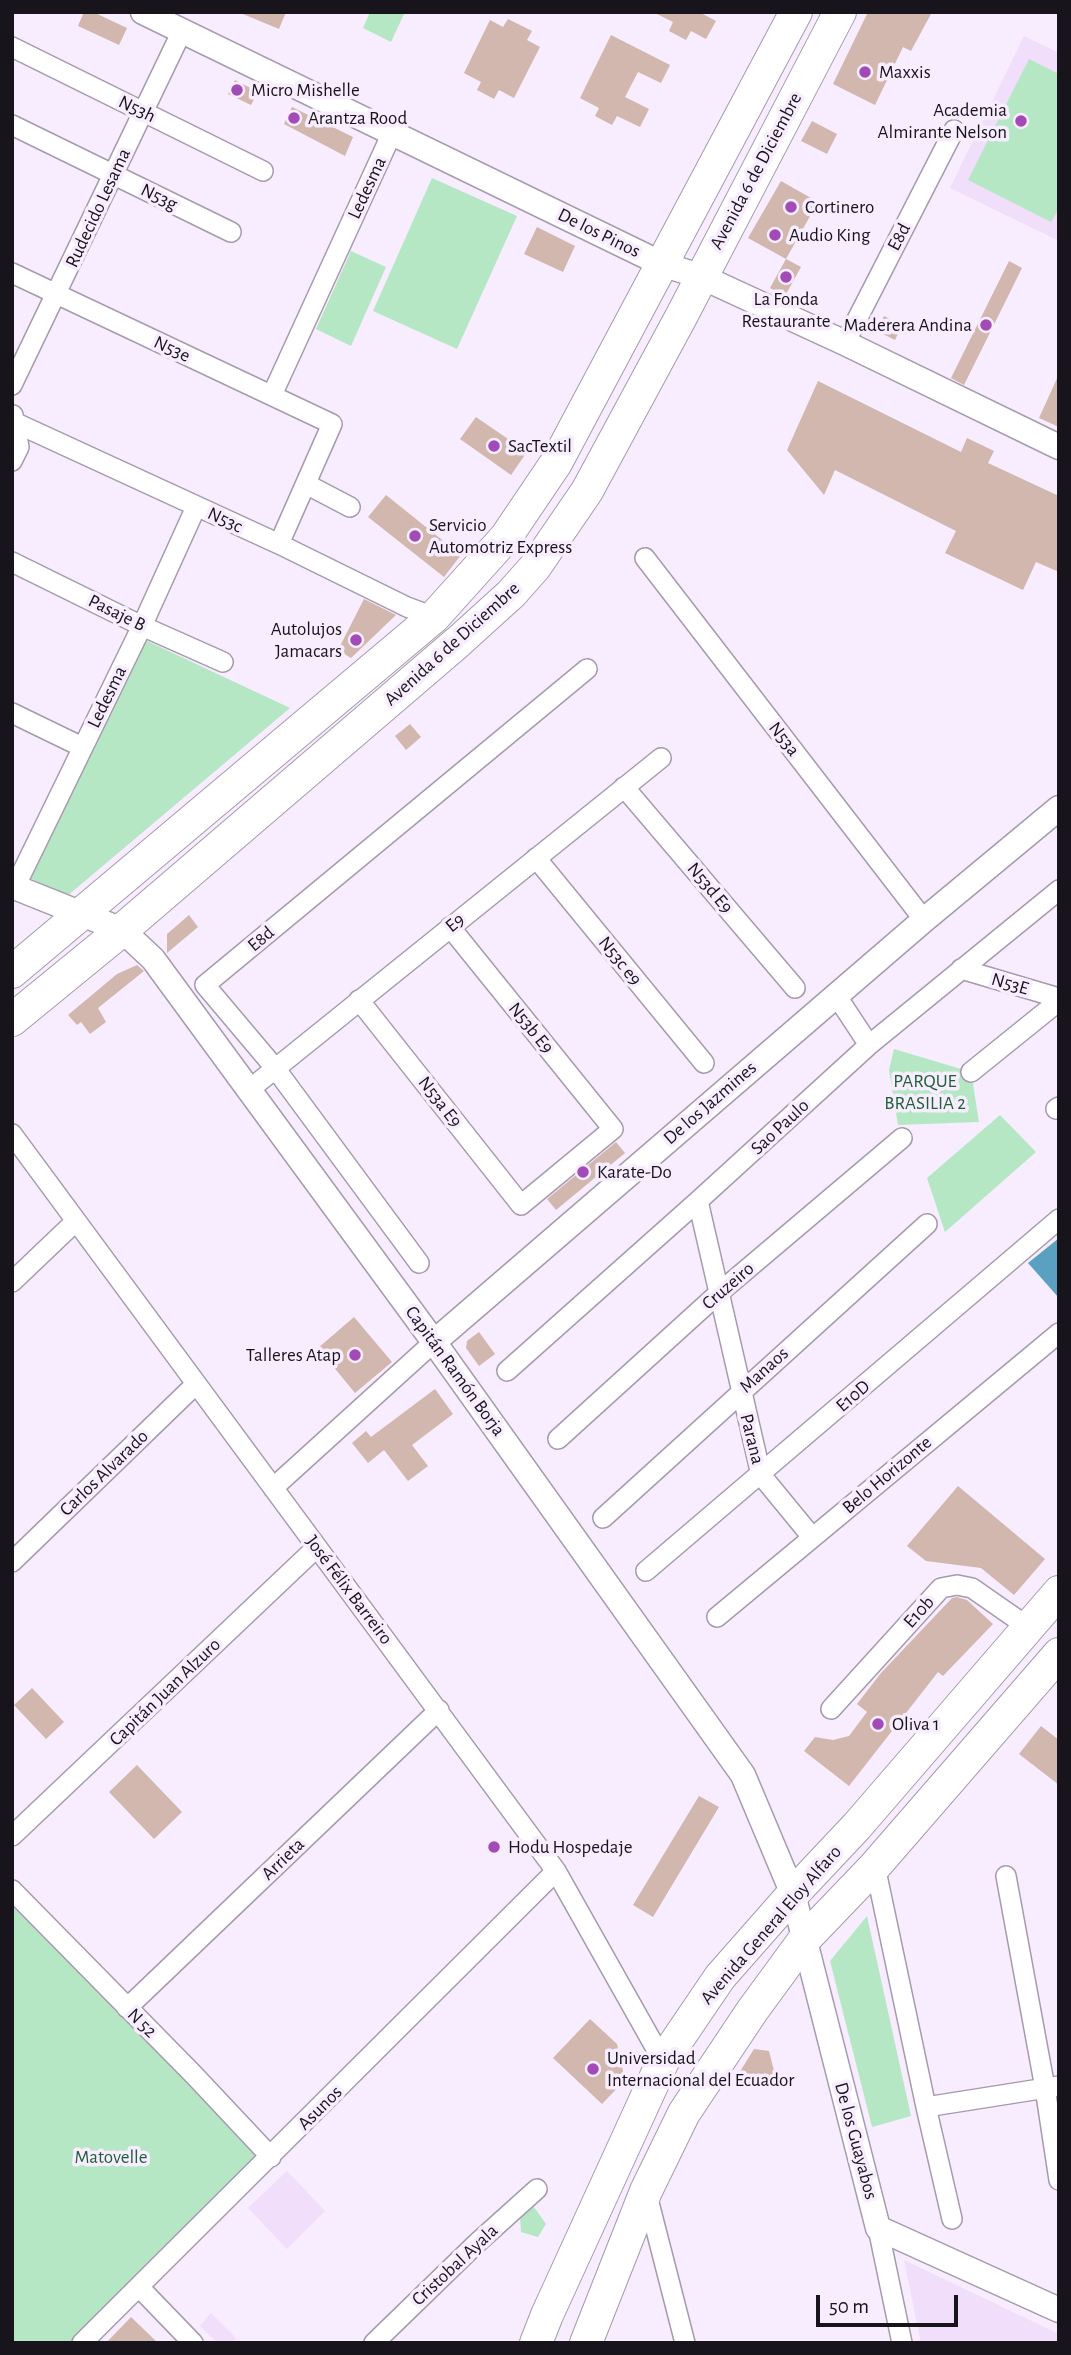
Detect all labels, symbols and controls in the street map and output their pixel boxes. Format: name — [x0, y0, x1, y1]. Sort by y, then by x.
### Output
place label: Maxxis — [879, 61, 931, 83]
marker: Maxxis — [857, 64, 873, 80]
place label: Micro Mishelle — [251, 79, 360, 101]
marker: Micro Mishelle — [229, 82, 245, 98]
street label: Avenida 6 de Diciembre — [705, 89, 807, 253]
street label: N53h — [115, 90, 159, 128]
place label: Academia Almirante Nelson — [877, 99, 1007, 143]
place label: Arantza Rood — [308, 107, 407, 129]
marker: Arantza Rood — [286, 110, 302, 126]
marker: Academia Almirante Nelson — [1013, 113, 1029, 129]
street label: Rudecido Lesama — [60, 145, 136, 271]
street label: Ledesma — [343, 153, 391, 223]
street label: N53g — [137, 178, 181, 216]
place label: Cortinero — [805, 196, 874, 218]
marker: Cortinero — [783, 199, 799, 215]
street label: De los Pinos — [554, 203, 644, 263]
street label: E8d — [882, 219, 916, 255]
place label: Audio King — [789, 224, 870, 246]
marker: Audio King — [767, 227, 783, 243]
marker: La Fonda Restaurante — [778, 269, 794, 285]
place label: La Fonda Restaurante — [742, 288, 830, 332]
place label: Maderera Andina — [843, 314, 972, 336]
marker: Maderera Andina — [978, 317, 994, 333]
street label: N53e — [150, 331, 194, 367]
place label: SacTextil — [508, 435, 572, 457]
marker: SacTextil — [486, 438, 502, 454]
street label: N53c — [204, 502, 246, 538]
place label: Servicio Automotriz Express — [429, 514, 572, 558]
marker: Servicio Automotriz Express — [407, 528, 423, 544]
street label: Avenida 6 de Diciembre — [380, 577, 524, 711]
street label: Pasaje B — [85, 589, 149, 637]
place label: Autolujos Jamacars — [271, 618, 342, 662]
marker: Autolujos Jamacars — [348, 632, 364, 648]
street label: Ledesma — [82, 662, 132, 732]
street label: N53a — [763, 717, 805, 761]
street label: N53d E9 — [682, 858, 738, 918]
street label: E9 — [441, 908, 469, 938]
street label: E8d — [243, 921, 279, 957]
street label: N53c e9 — [593, 932, 647, 990]
street label: N53E — [989, 968, 1031, 1000]
street label: N53b E9 — [503, 998, 559, 1058]
street label: De los Jazmines — [659, 1056, 761, 1150]
park label: PARQUE BRASILIA 2 — [884, 1070, 966, 1114]
street label: N53a E9 — [413, 1072, 467, 1132]
street label: Sao Paulo — [746, 1094, 814, 1160]
place label: Karate-Do — [597, 1161, 672, 1183]
marker: Karate-Do — [575, 1164, 591, 1180]
street label: Cruzeiro — [697, 1257, 759, 1315]
street label: Capitán Ramón Borja — [400, 1301, 510, 1441]
street label: Manaos — [735, 1342, 793, 1398]
place label: Talleres Atap — [246, 1344, 341, 1366]
marker: Talleres Atap — [347, 1347, 363, 1363]
street label: E10D — [831, 1375, 875, 1417]
street label: Parana — [735, 1411, 769, 1467]
street label: Carlos Alvarado — [55, 1425, 153, 1521]
street label: Belo Horizonte — [838, 1431, 936, 1519]
street label: José Félix Barreiro — [301, 1531, 397, 1649]
street label: E10b — [899, 1591, 939, 1633]
street label: Capitán Juan Alzuro — [105, 1633, 225, 1751]
place label: Oliva 1 — [892, 1713, 940, 1735]
marker: Oliva 1 — [870, 1716, 886, 1732]
street label: Arrieta — [257, 1833, 309, 1885]
place label: Hodu Hospedaje — [508, 1836, 632, 1858]
marker: Hodu Hospedaje — [486, 1839, 502, 1855]
street label: Avenida General Eloy Alfaro — [696, 1841, 846, 2009]
street label: N 52 — [122, 2003, 162, 2043]
place label: Universidad Internacional del Ecuador — [607, 2047, 794, 2091]
marker: Universidad Internacional del Ecuador — [585, 2061, 601, 2077]
street label: De los Guayabos — [829, 2080, 883, 2202]
street label: Asunos — [293, 2081, 347, 2135]
park label: Matovelle — [74, 2146, 148, 2168]
street label: Cristobal Ayala — [407, 2219, 503, 2311]
scale bar — [819, 2282, 961, 2326]
text: 50 m — [829, 2296, 869, 2317]

